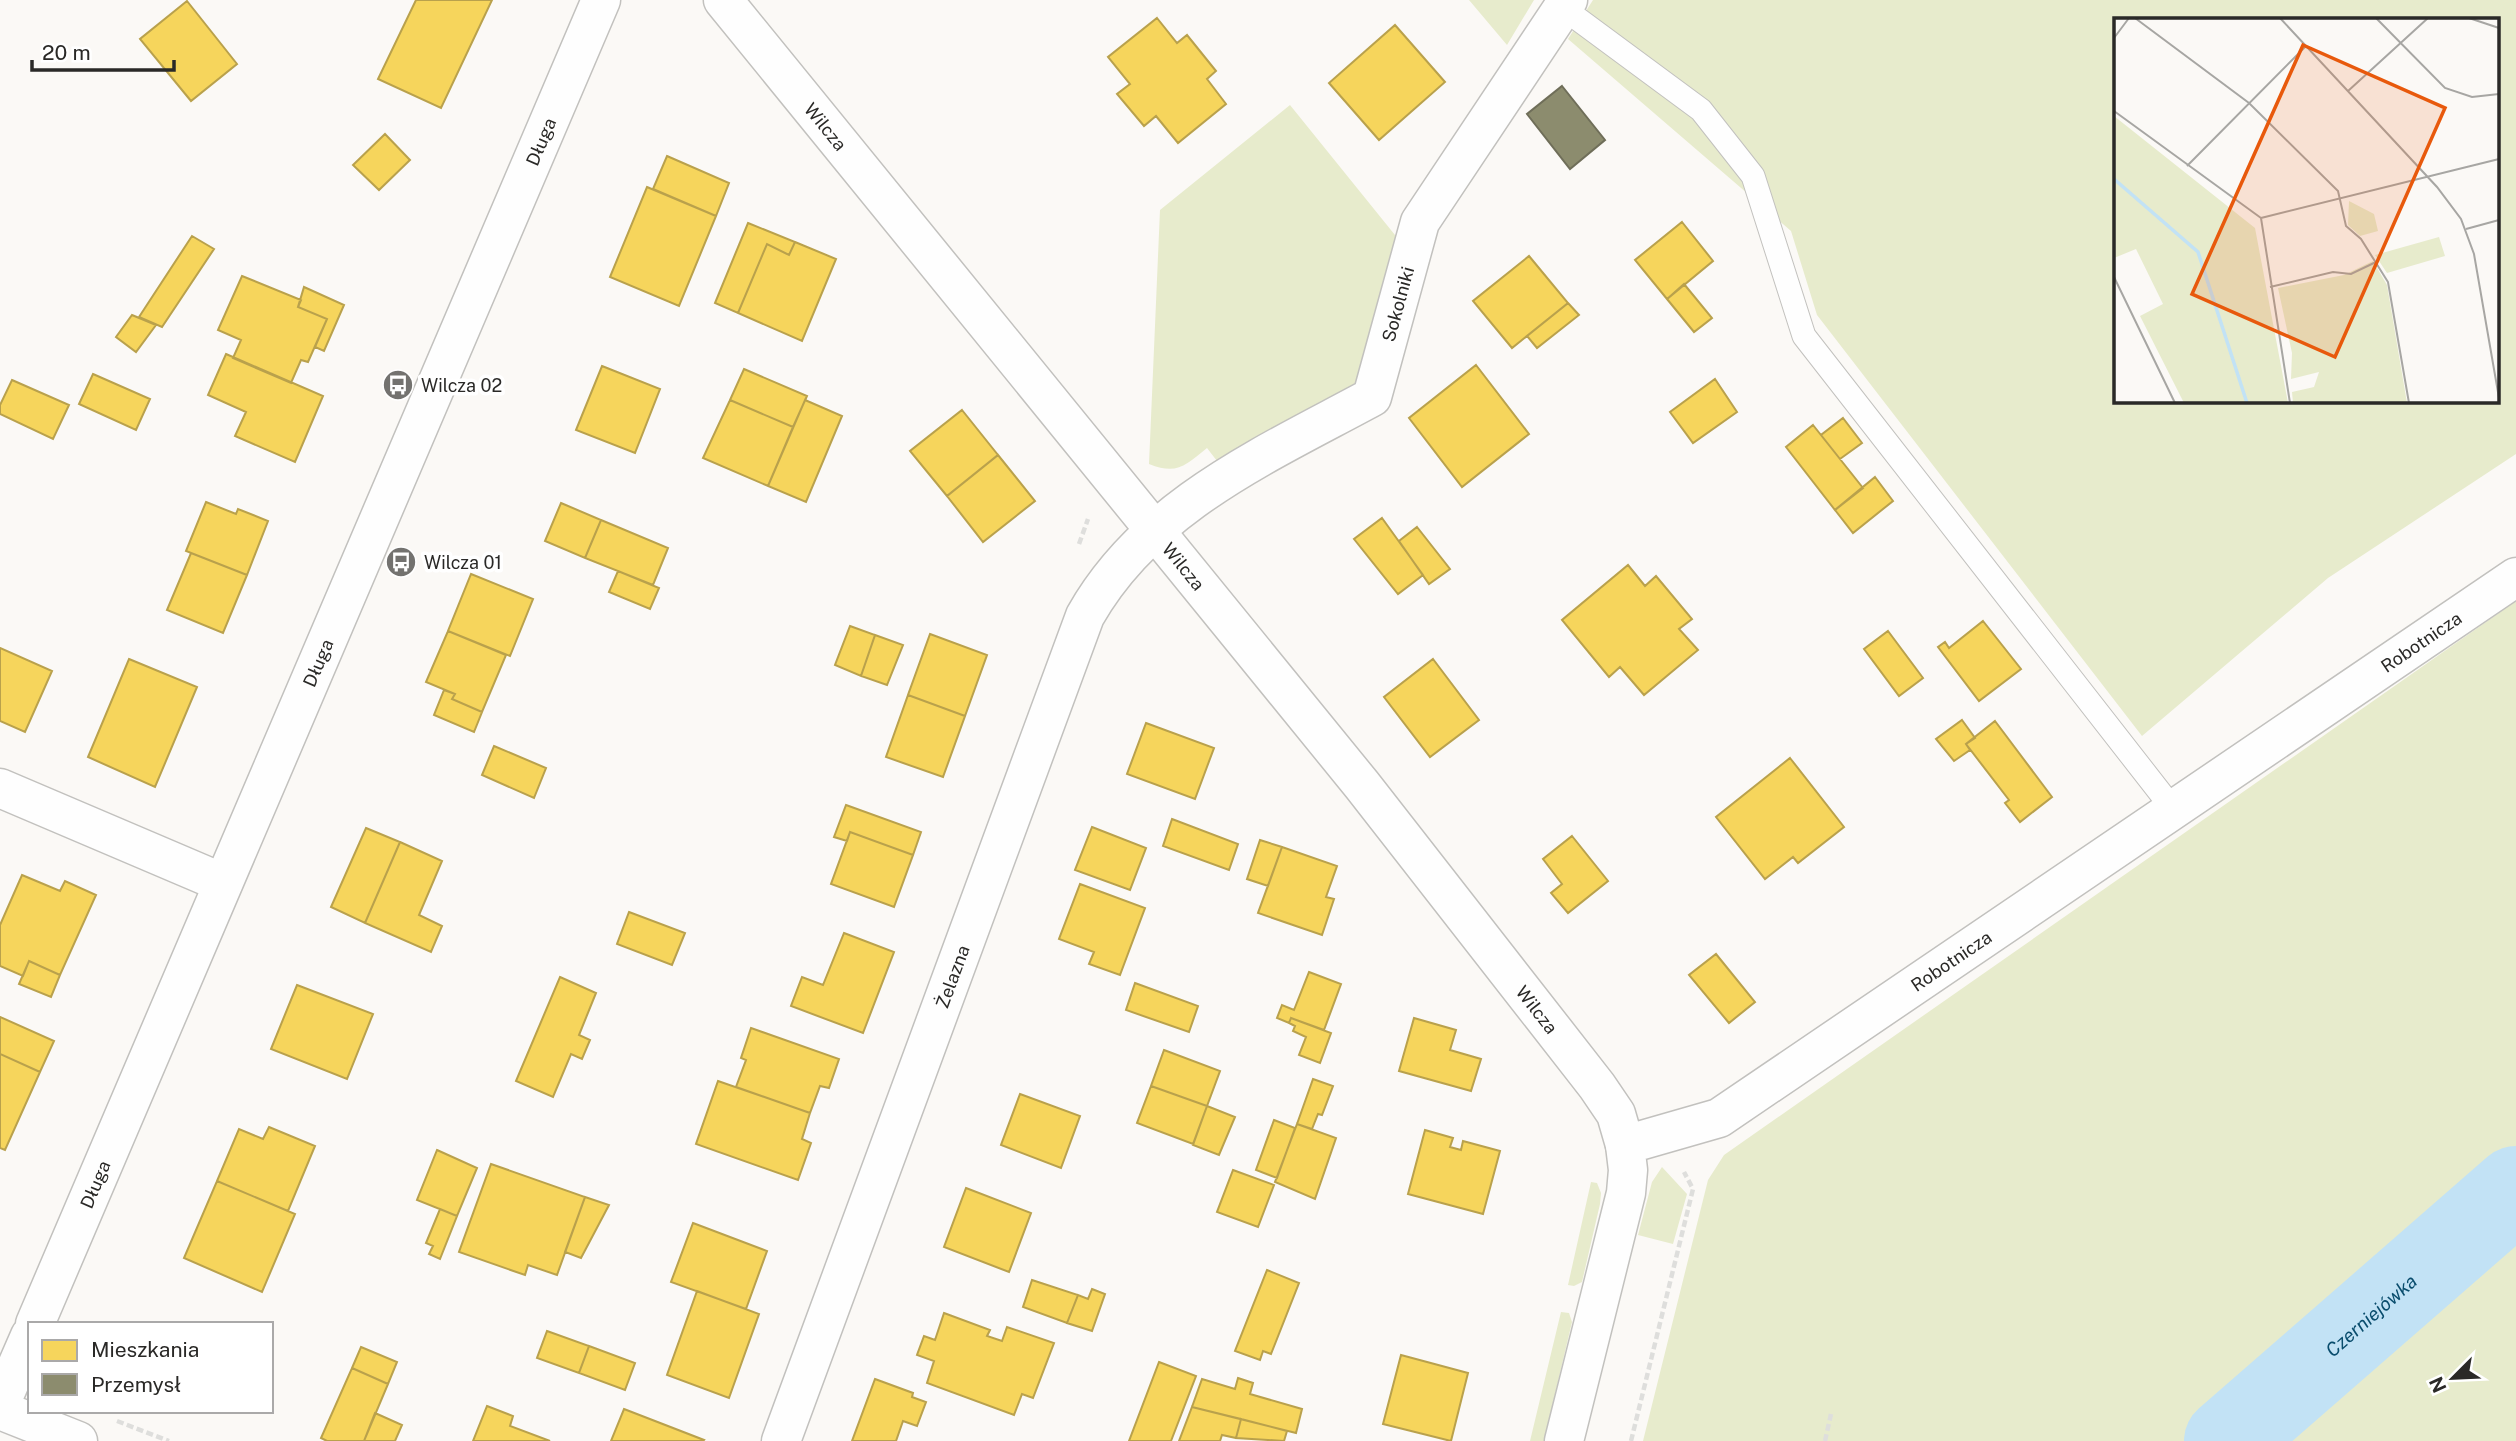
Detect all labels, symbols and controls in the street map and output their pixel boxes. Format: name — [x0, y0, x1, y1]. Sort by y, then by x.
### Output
inset map — [2114, 18, 2498, 402]
scale bar — [32, 28, 173, 72]
text: 20 m — [42, 40, 91, 65]
street label: Wilcza — [800, 98, 851, 154]
street label: Długa — [521, 114, 560, 169]
street label: Sokolniki — [1377, 264, 1418, 344]
bus stop icon: Wilcza 02 — [381, 368, 415, 402]
place label: Wilcza 02 — [421, 375, 502, 396]
street label: Wilcza — [1158, 538, 1209, 594]
bus stop icon: Wilcza 01 — [384, 545, 418, 579]
place label: Wilcza 01 — [424, 552, 502, 573]
street label: Robotnicza — [2377, 607, 2465, 676]
street label: Długa — [298, 636, 337, 690]
street label: Robotnicza — [1907, 926, 1995, 995]
street label: Żelazna — [930, 942, 973, 1011]
street label: Wilcza — [1512, 981, 1562, 1038]
street label: Długa — [75, 1157, 114, 1211]
water label: Czerniejówka — [2321, 1270, 2421, 1361]
legend — [28, 1322, 273, 1413]
text: Mieszkania — [91, 1337, 199, 1362]
north arrow — [2418, 1343, 2488, 1413]
text: Przemysł — [91, 1372, 182, 1397]
text: N — [2424, 1374, 2451, 1396]

